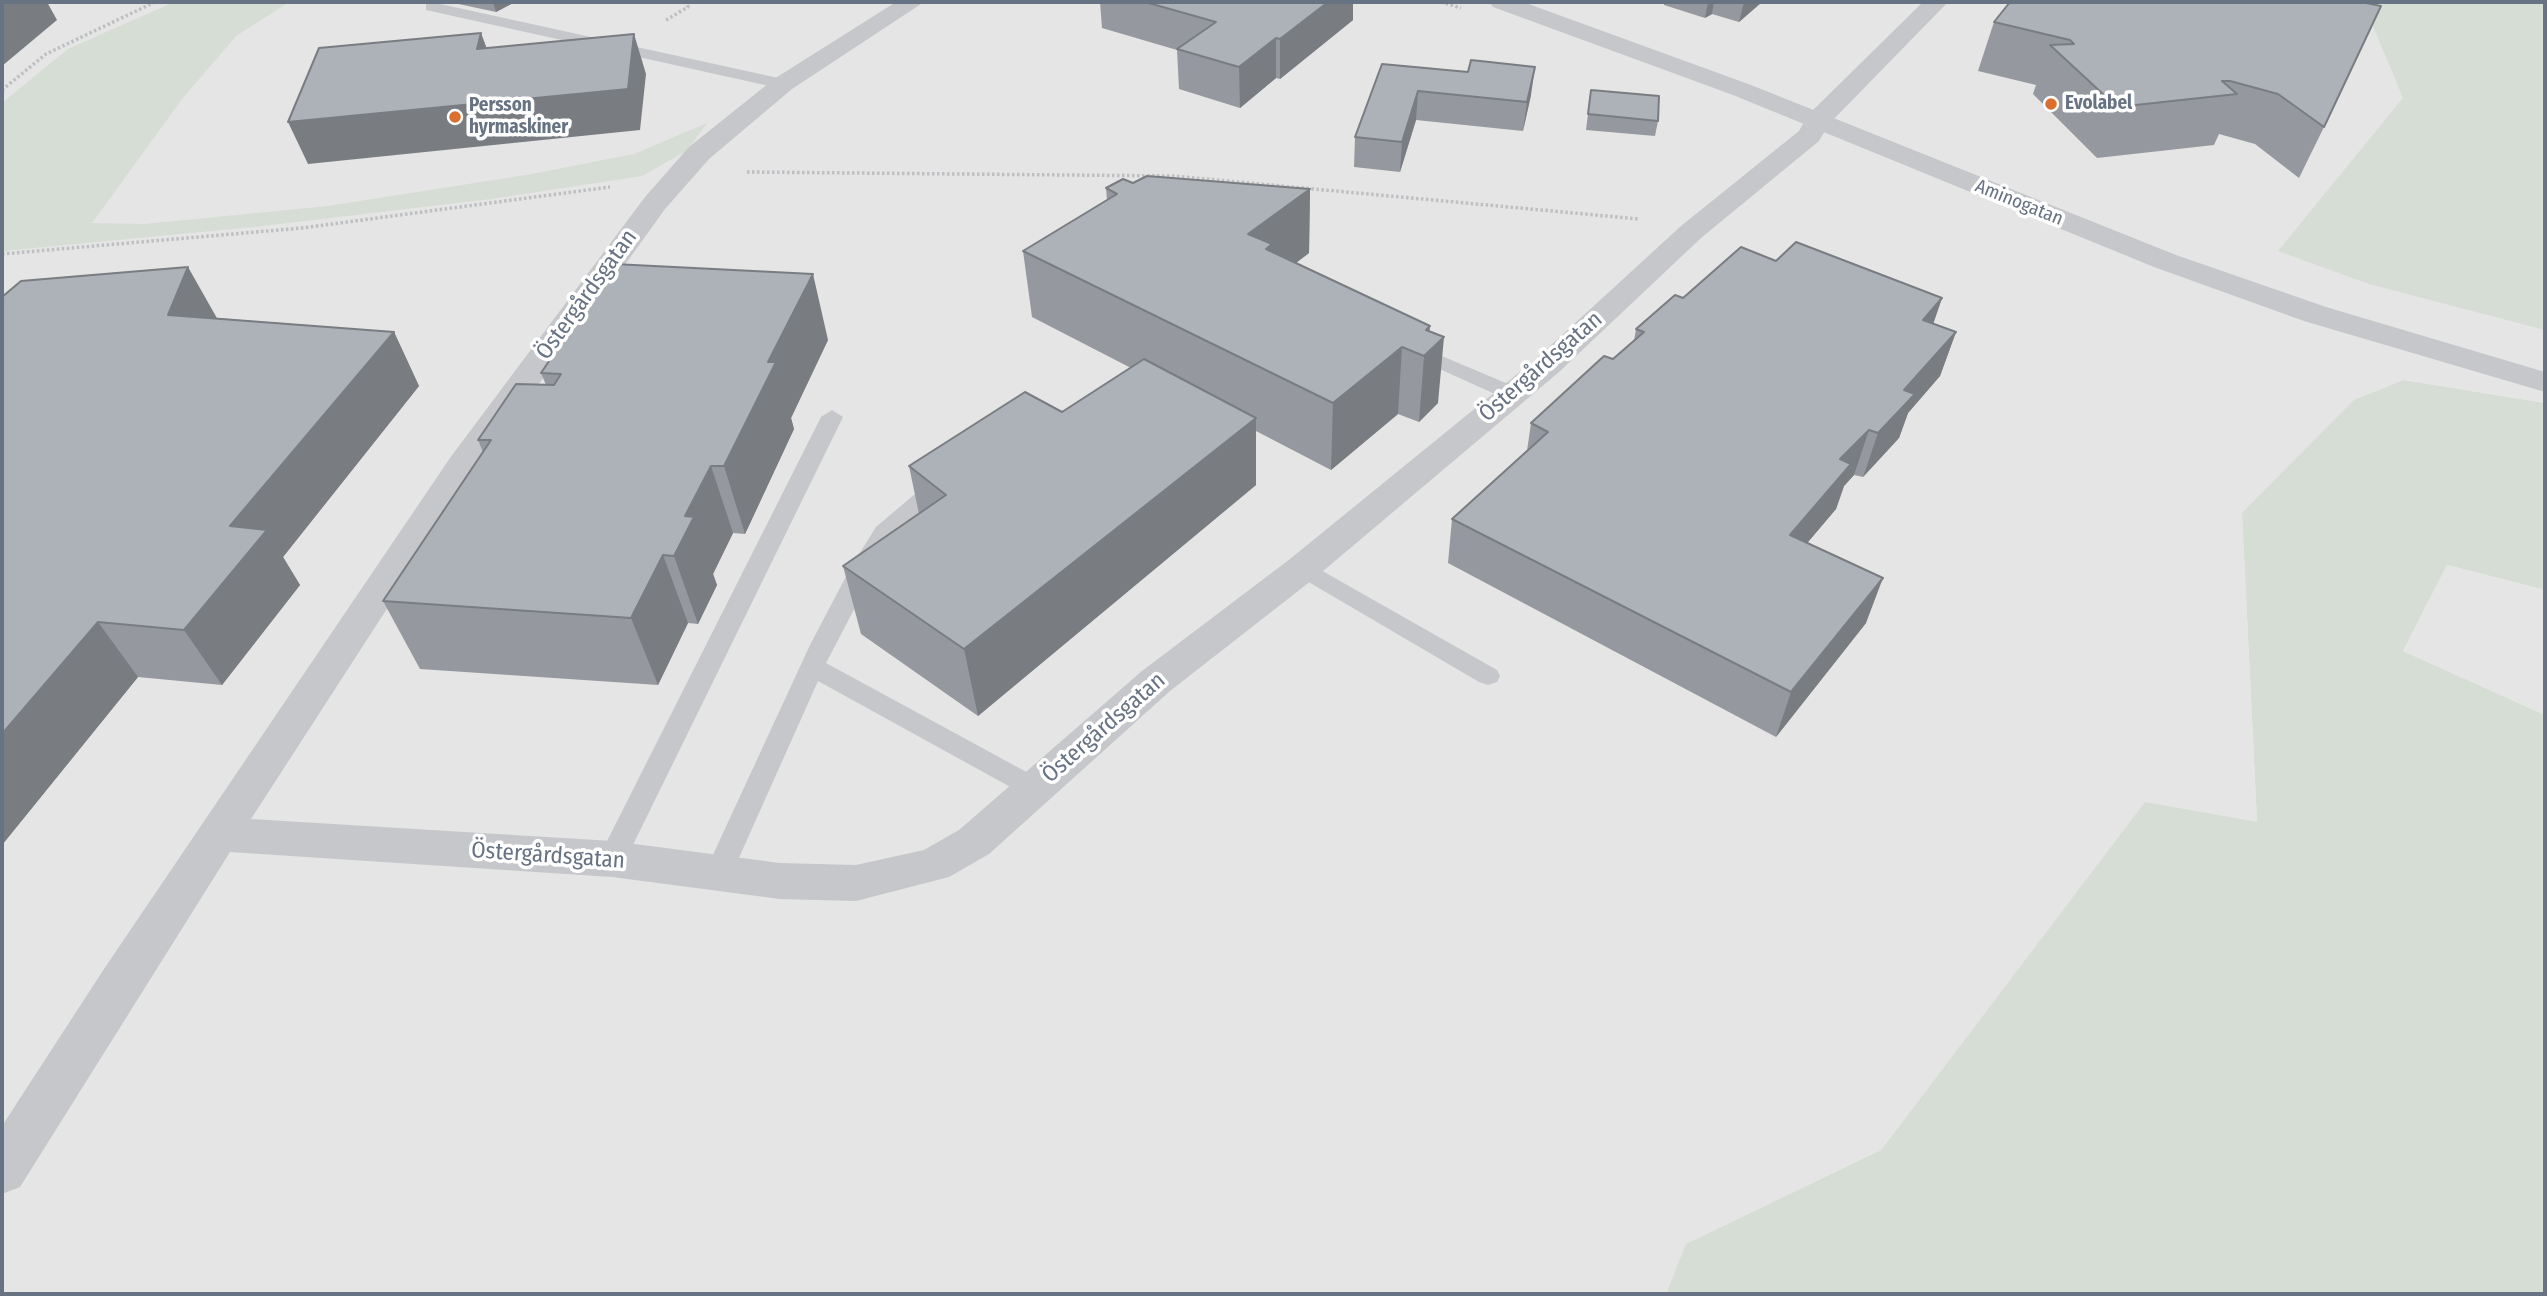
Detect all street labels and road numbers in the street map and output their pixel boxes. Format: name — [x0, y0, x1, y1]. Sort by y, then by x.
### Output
street label: Aminogatan — [1972, 175, 2066, 231]
street label: Östergårdsgatan — [531, 225, 643, 365]
street label: Östergårdsgatan — [1474, 306, 1608, 428]
street label: Östergårdsgatan — [1037, 667, 1171, 789]
street label: Östergårdsgatan — [470, 837, 626, 875]

